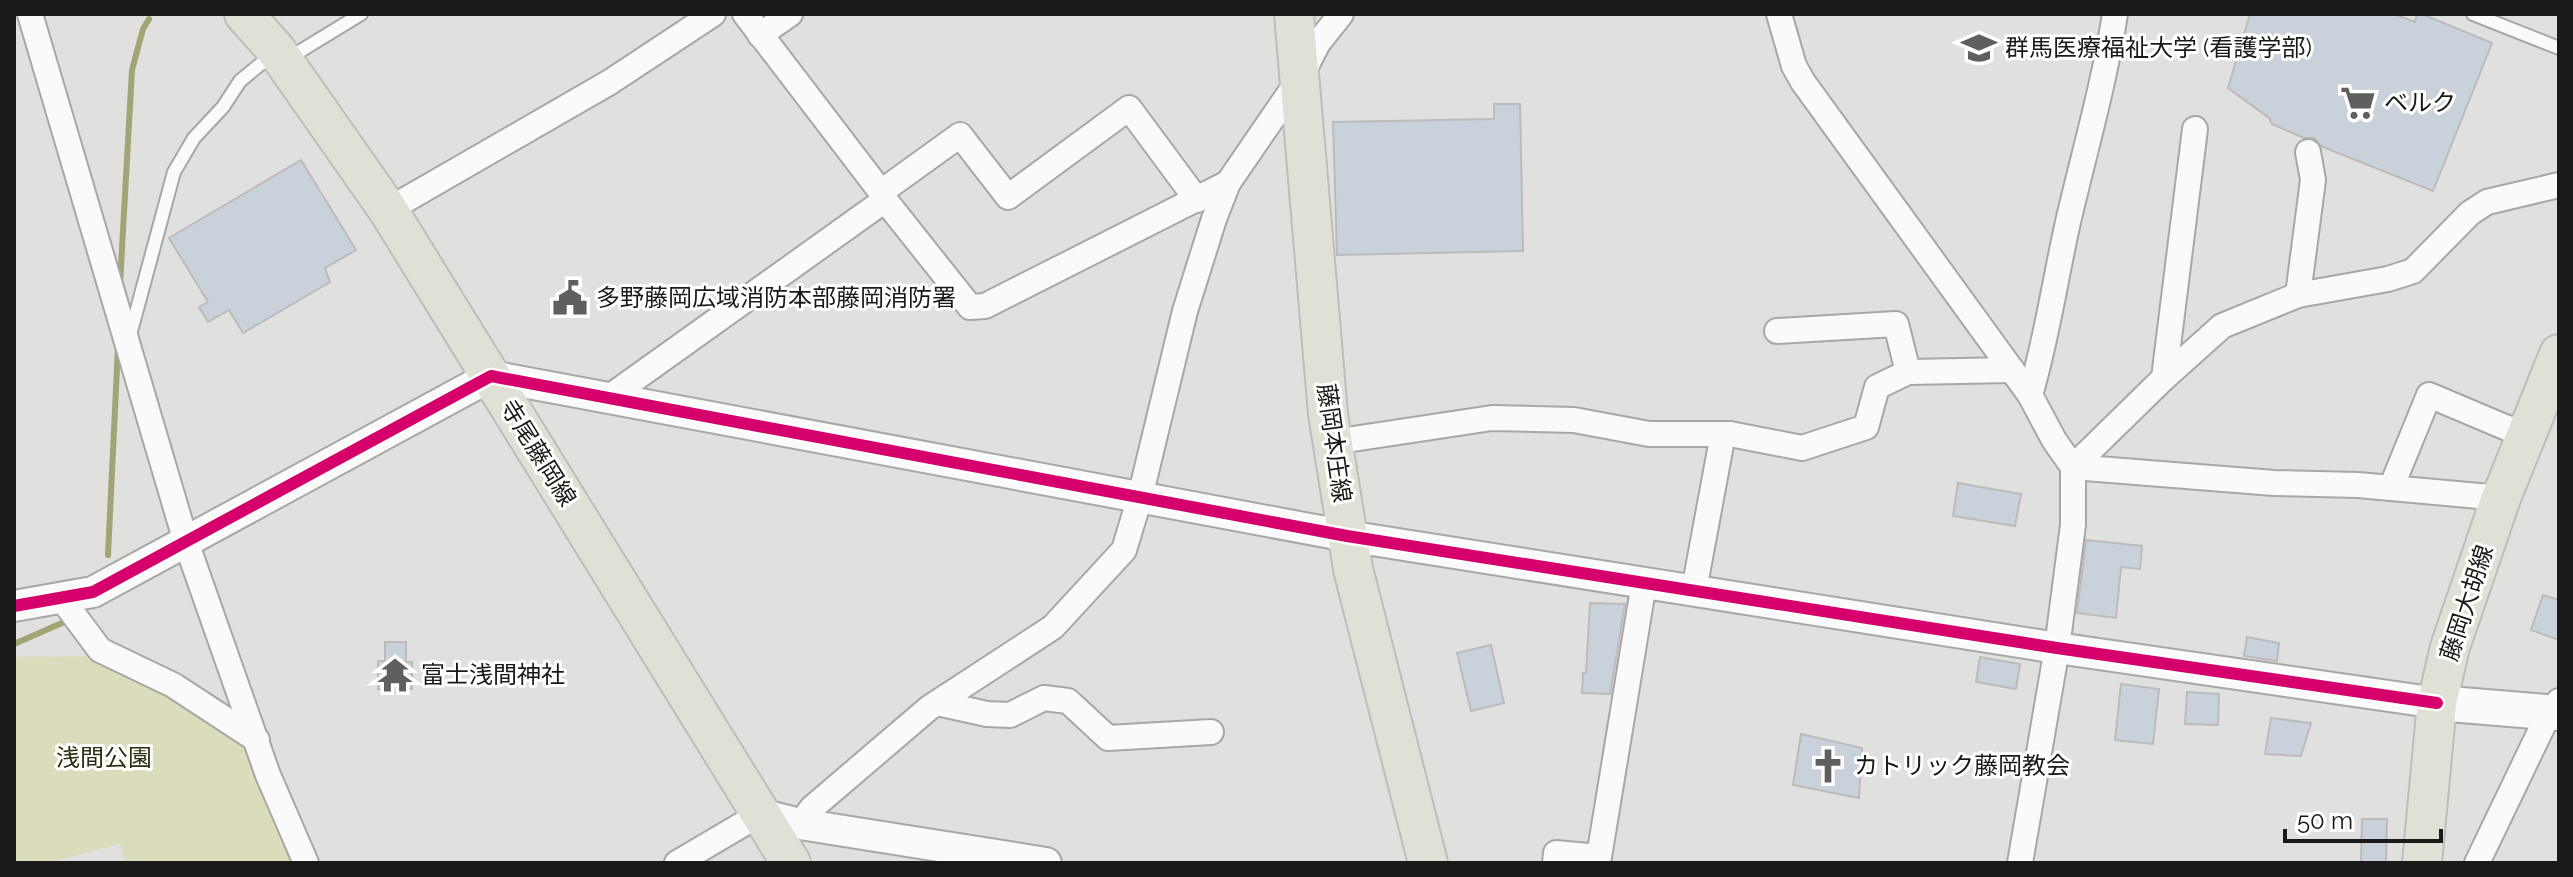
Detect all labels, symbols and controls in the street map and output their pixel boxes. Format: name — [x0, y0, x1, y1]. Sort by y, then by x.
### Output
school or university icon: 群馬医療福祉大学 (看護学部) — [1960, 29, 1998, 67]
place label: 群馬医療福祉大学 (看護学部) — [2005, 33, 2312, 62]
supermarket icon: ベルク — [2339, 84, 2377, 122]
place label: ベルク — [2384, 88, 2456, 117]
public building icon: 多野藤岡広域消防本部藤岡消防署 — [551, 279, 589, 317]
place label: 多野藤岡広域消防本部藤岡消防署 — [596, 283, 956, 312]
street label: 藤岡本庄線 — [1312, 381, 1357, 504]
street label: 寺尾藤岡線 — [494, 394, 583, 511]
street label: 藤岡大胡線 — [2434, 541, 2499, 664]
temple icon: 富士浅間神社 — [376, 656, 414, 694]
place label: 富士浅間神社 — [421, 660, 565, 689]
park label: 浅間公園 — [56, 743, 152, 772]
church icon: カトリック藤岡教会 — [1809, 747, 1847, 785]
place label: カトリック藤岡教会 — [1854, 751, 2070, 780]
scale bar — [2285, 793, 2441, 843]
text: 50 m — [2297, 806, 2353, 835]

